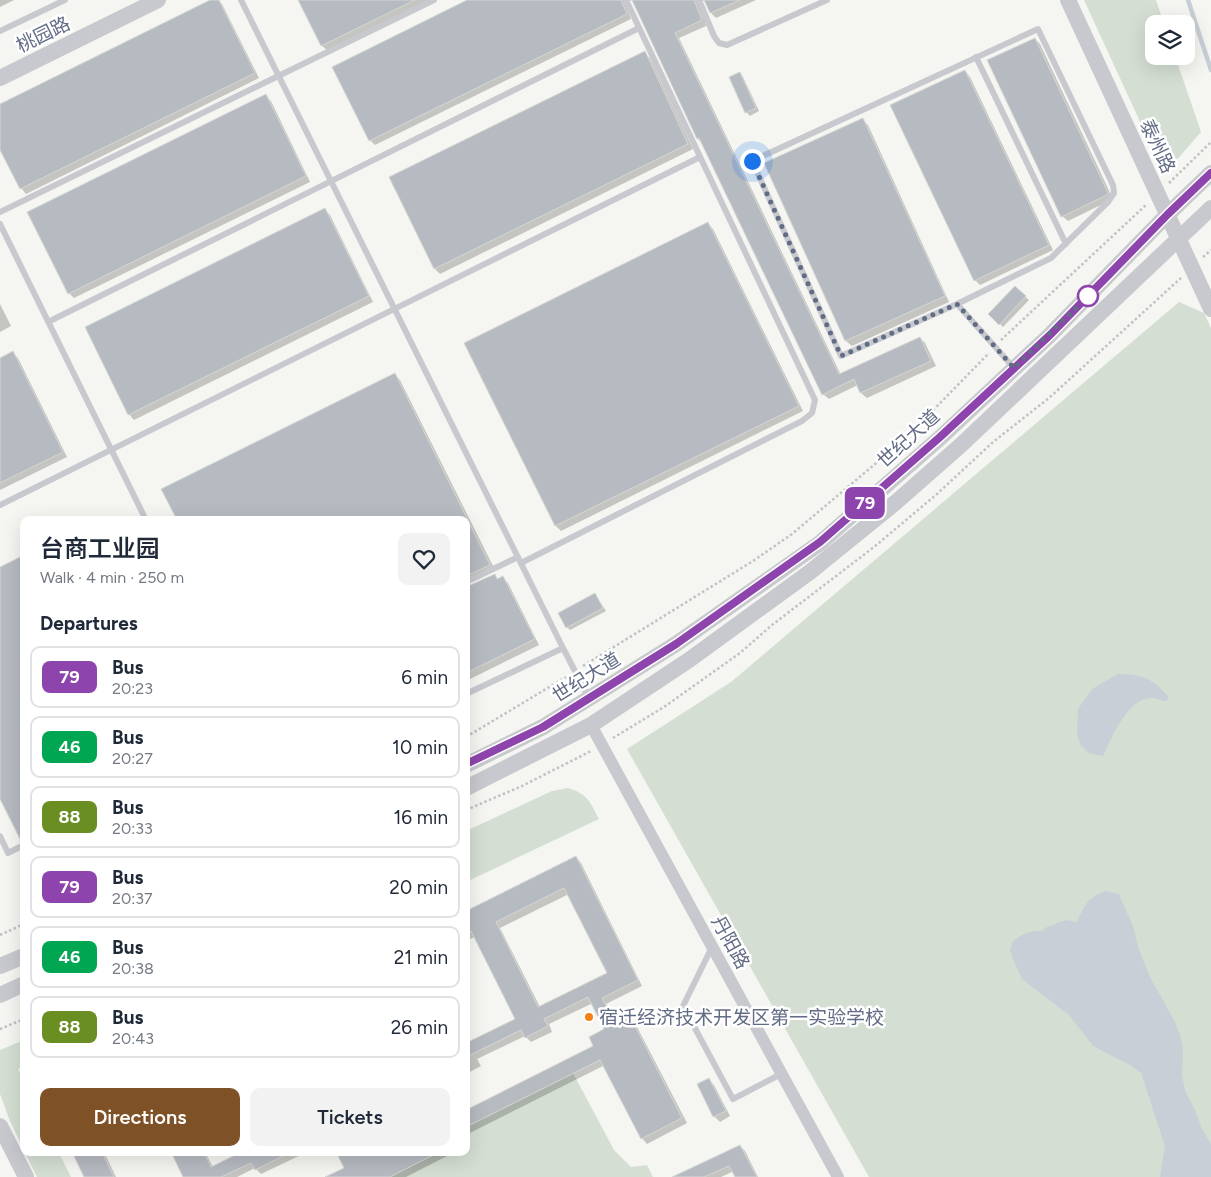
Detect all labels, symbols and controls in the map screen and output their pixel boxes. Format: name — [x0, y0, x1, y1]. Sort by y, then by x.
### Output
street label: 桃园路 — [13, 12, 74, 57]
map controls — [1145, 15, 1195, 65]
button: layers — [1145, 15, 1195, 65]
street label: 泰州路 — [1135, 116, 1180, 177]
your location — [740, 149, 765, 174]
unlabelled marker — [1077, 285, 1099, 307]
street label: 世纪大道 — [872, 404, 944, 472]
line badge: 79 — [842, 487, 888, 519]
text: 79 — [855, 492, 875, 514]
button: heart — [398, 533, 450, 585]
text: 台商工业园 — [40, 534, 160, 563]
text: Walk · 4 min · 250 m — [40, 568, 184, 587]
text: Departures — [40, 612, 138, 635]
street label: 世纪大道 — [548, 648, 625, 707]
text: Bus — [112, 656, 143, 679]
text: 79 — [59, 666, 80, 688]
text: 6 min — [401, 666, 448, 689]
text: 20:23 — [112, 679, 153, 698]
text: Bus — [112, 726, 143, 749]
text: 46 — [59, 736, 80, 758]
text: 10 min — [392, 736, 448, 759]
text: 20:27 — [112, 749, 153, 768]
text: Bus — [112, 796, 143, 819]
text: 88 — [58, 806, 81, 828]
text: 16 min — [394, 806, 448, 829]
text: 20:33 — [112, 819, 153, 838]
text: Bus — [112, 866, 143, 889]
text: 79 — [59, 876, 80, 898]
text: 20 min — [389, 876, 448, 899]
text: 20:37 — [112, 889, 153, 908]
street label: 丹阳路 — [707, 912, 754, 973]
text: Bus — [112, 936, 143, 959]
text: 46 — [59, 946, 80, 968]
text: 21 min — [394, 946, 448, 969]
text: 20:38 — [112, 959, 154, 978]
text: Bus — [112, 1006, 143, 1029]
place label: 宿迁经济技术开发区第一实验学校 — [599, 1006, 884, 1029]
marker: 宿迁经济技术开发区第一实验学校 — [583, 1011, 595, 1023]
text: 88 — [58, 1016, 81, 1038]
text: 26 min — [391, 1016, 448, 1039]
text: 20:43 — [112, 1029, 154, 1048]
button: Directions — [40, 1088, 240, 1146]
button: Tickets — [250, 1088, 450, 1146]

